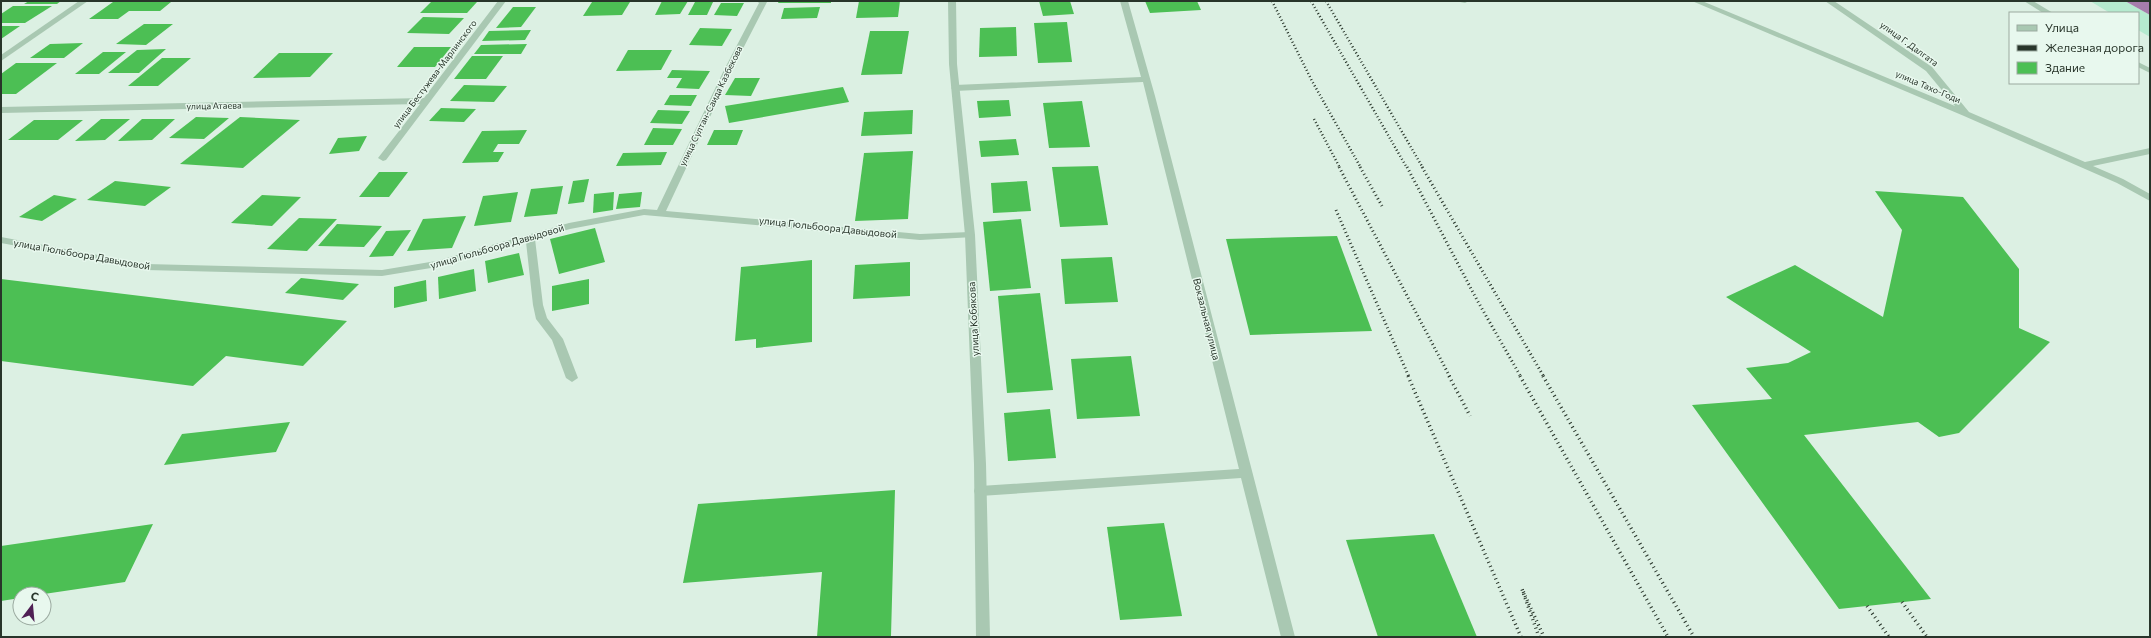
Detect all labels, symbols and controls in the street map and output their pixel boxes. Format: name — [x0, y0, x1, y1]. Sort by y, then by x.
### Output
legend — [2009, 12, 2139, 84]
street label: улица Бестужева-Марлинского — [390, 17, 479, 130]
street label: улица Г. Далгата — [1878, 19, 1941, 69]
text: Улица — [2045, 20, 2079, 34]
text: Железная дорога — [2045, 40, 2144, 54]
street label: улица Султан-Саида Казбекова — [677, 44, 745, 168]
text: Здание — [2045, 60, 2085, 74]
street label: улица Тахо-Годи — [1894, 68, 1963, 105]
street label: улица Атаева — [186, 100, 242, 111]
street label: улица Гюльбоора Давыдовой — [758, 214, 898, 240]
street label: улица Гюльбоора Давыдовой — [429, 221, 565, 271]
street label: улица Гюльбоора Давыдовой — [13, 236, 151, 272]
street label: Вокзальная улица — [1191, 277, 1223, 361]
street label: улица Кобякова — [965, 281, 981, 357]
north arrow — [12, 586, 52, 626]
text: С — [29, 589, 41, 603]

